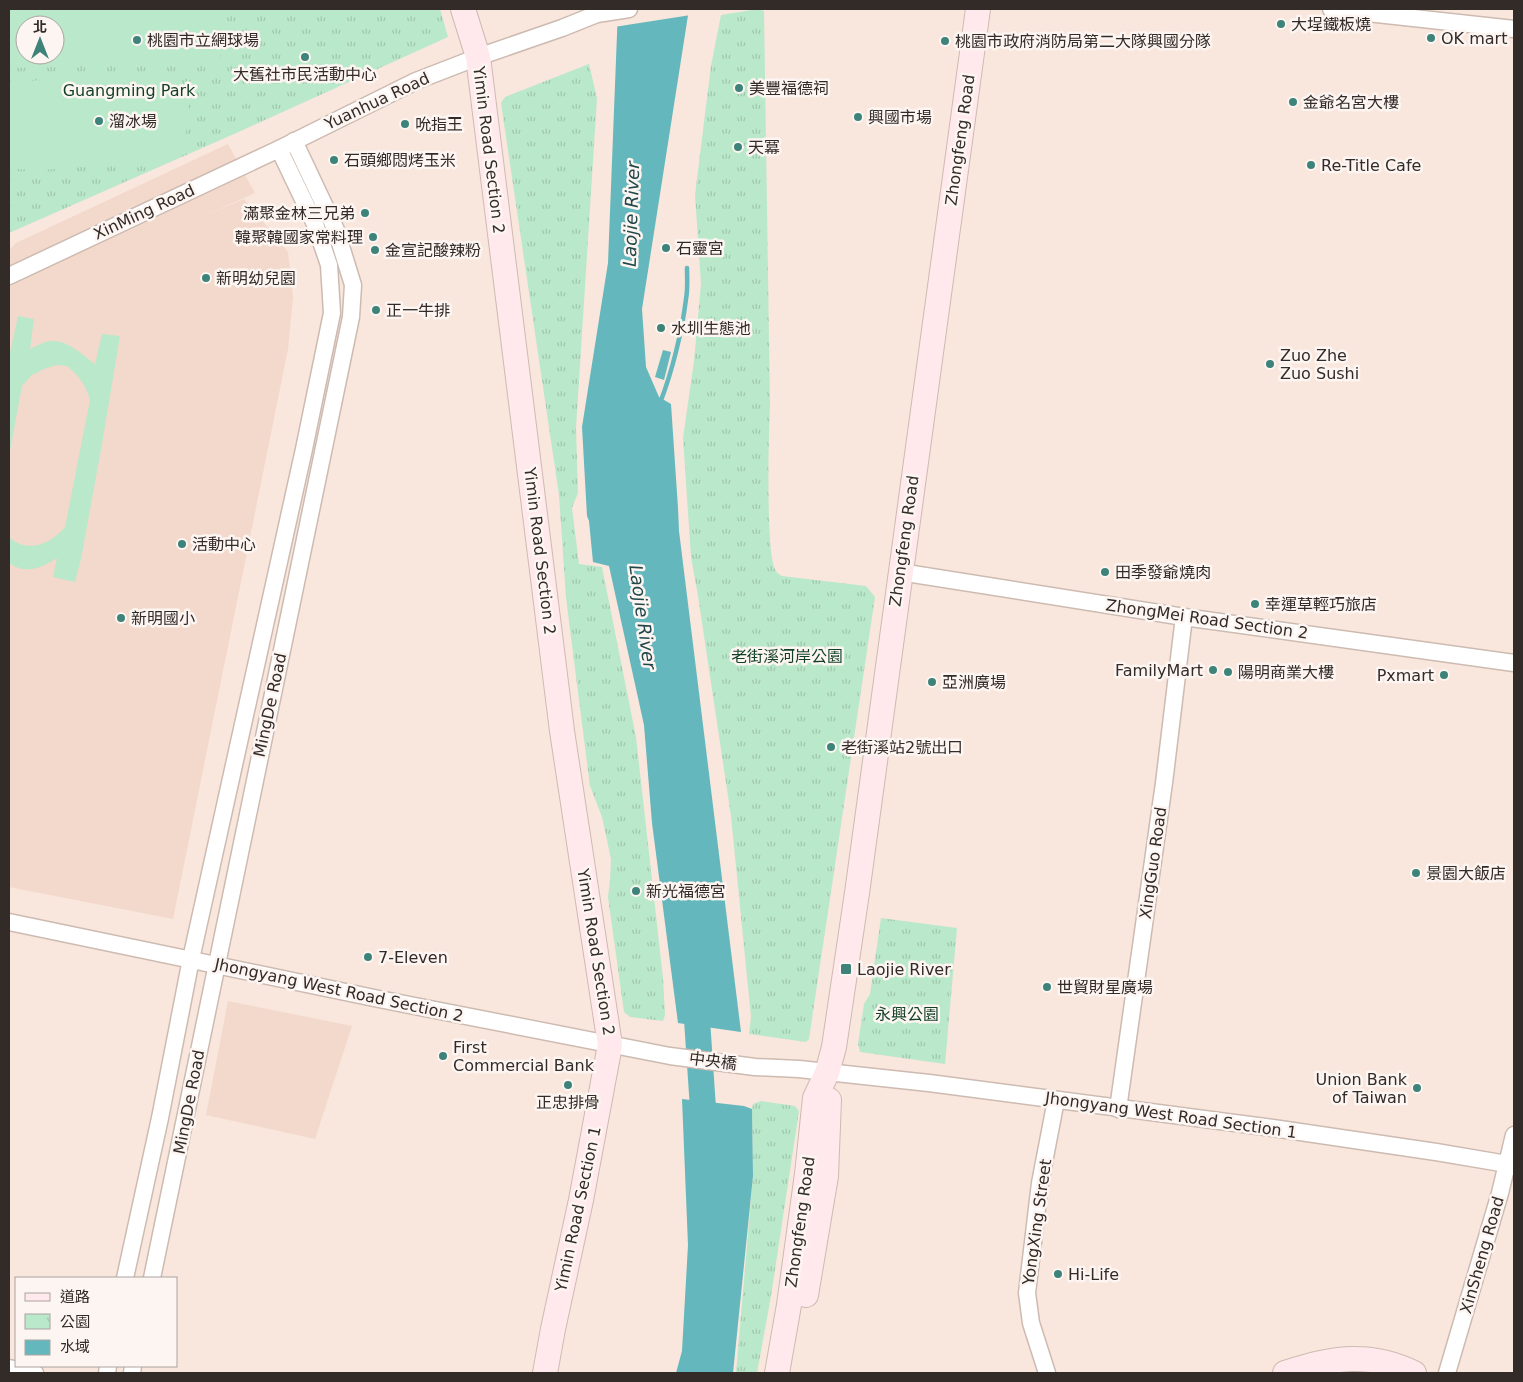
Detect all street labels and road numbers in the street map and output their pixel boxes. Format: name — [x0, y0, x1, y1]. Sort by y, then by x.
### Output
street label: Yimin Road Section 2 — [469, 64, 509, 235]
street label: Yuanhua Road — [321, 68, 432, 134]
street label: Zhongfeng Road — [941, 73, 979, 207]
street label: XinMing Road — [90, 180, 198, 244]
street label: Yimin Road Section 2 — [520, 465, 560, 636]
street label: Zhongfeng Road — [885, 474, 923, 608]
street label: ZhongMei Road Section 2 — [1105, 595, 1309, 643]
street label: MingDe Road — [250, 651, 290, 759]
street label: XingGuo Road — [1136, 806, 1170, 920]
street label: Yimin Road Section 2 — [573, 866, 619, 1037]
street label: Jhongyang West Road Section 2 — [212, 954, 465, 1026]
street label: MingDe Road — [170, 1048, 208, 1156]
street label: 中央橋 — [688, 1049, 738, 1073]
street label: Jhongyang West Road Section 1 — [1043, 1088, 1298, 1142]
street label: Yimin Road Section 1 — [551, 1124, 605, 1295]
street label: Zhongfeng Road — [781, 1155, 819, 1289]
street label: YongXing Street — [1019, 1158, 1055, 1287]
street label: XinSheng Road — [1456, 1194, 1508, 1316]

